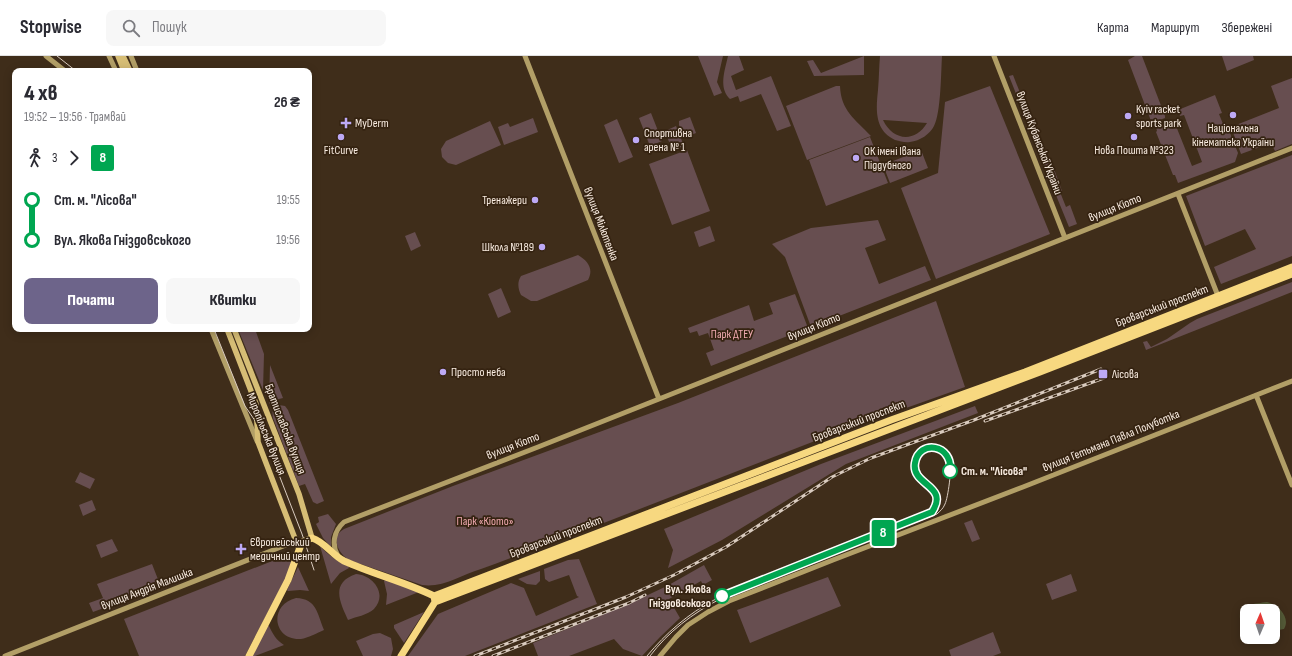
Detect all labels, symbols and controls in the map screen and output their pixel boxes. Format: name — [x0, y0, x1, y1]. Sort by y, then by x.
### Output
search box — [106, 10, 386, 46]
text: Stopwise — [20, 16, 82, 39]
icon: search — [120, 17, 142, 39]
text: Пошук — [152, 18, 187, 37]
text: Карта — [1097, 19, 1129, 36]
text: Маршрут — [1151, 19, 1199, 36]
text: Збережені — [1221, 19, 1272, 36]
text: 4 хв — [24, 80, 57, 107]
street label: вулиця Кубанської України — [1012, 89, 1066, 197]
text: 26 ₴ — [274, 93, 300, 112]
place label: Kyiv racket sports park — [1136, 102, 1182, 131]
text: 19:52 – 19:56 · Трамвай — [24, 109, 126, 125]
marker: Національна кінематека України — [1228, 110, 1238, 120]
marker: Kyiv racket sports park — [1123, 111, 1133, 121]
place label: MyDerm — [355, 116, 389, 131]
marker: MyDerm — [340, 117, 352, 129]
place label: Національна кінематека України — [1192, 121, 1274, 150]
place label: Спортивна арена № 1 — [644, 126, 693, 155]
marker: FitCurve — [336, 132, 346, 142]
marker: Нова Пошта №323 — [1129, 132, 1139, 142]
marker: Спортивна арена № 1 — [631, 135, 641, 145]
place label: FitCurve — [324, 143, 358, 158]
place label: Нова Пошта №323 — [1094, 143, 1174, 158]
place label: ОК імені Івана Піддубного — [864, 144, 921, 173]
icon: walk — [24, 147, 46, 169]
icon: forward — [63, 147, 85, 169]
text: 8 — [99, 149, 106, 166]
text: 3 — [52, 150, 57, 166]
marker: ОК імені Івана Піддубного — [851, 153, 861, 163]
street label: вулиця Мілютенка — [580, 185, 622, 263]
text: Ст. м. "Лісова" — [54, 191, 137, 210]
street label: вулиця Кіото — [1086, 191, 1144, 225]
text: 19:55 — [277, 192, 300, 208]
place label: Тренажери — [482, 193, 527, 208]
marker: Тренажери — [530, 195, 540, 205]
text: Вул. Якова Гніздовського — [54, 231, 191, 250]
text: 19:56 — [276, 232, 300, 248]
place label: Школа №189 — [482, 240, 534, 255]
marker: Школа №189 — [537, 242, 547, 252]
button: Почати — [24, 278, 158, 324]
button: Квитки — [166, 278, 300, 324]
street label: Броварський проспект — [1114, 281, 1211, 331]
street label: вулиця Кіото — [785, 310, 843, 344]
park label: Парк ДТЕУ — [711, 327, 753, 342]
place label: Просто неба — [451, 365, 506, 380]
marker: Просто неба — [438, 367, 448, 377]
place label: Лісова — [1111, 367, 1139, 382]
marker: Лісова — [1097, 368, 1109, 380]
street label: Братиславська вулиця — [261, 382, 309, 477]
street label: Миропільська вулиця — [243, 391, 289, 478]
street label: Броварський проспект — [811, 396, 908, 446]
street label: вулиця Гетьмана Павла Полуботка — [1040, 406, 1182, 475]
street label: вулиця Кіото — [484, 429, 542, 463]
marker: Ст. м. "Лісова" — [942, 463, 958, 479]
place label: Ст. м. "Лісова" — [961, 464, 1027, 479]
street label: Броварський проспект — [508, 512, 605, 562]
park label: Парк «Кіото» — [457, 514, 514, 529]
line badge: 8 — [870, 520, 896, 546]
text: 8 — [880, 524, 886, 541]
place label: Європейський медичний центр — [250, 535, 320, 564]
marker: Європейський медичний центр — [235, 543, 247, 555]
street label: вулиця Андрія Малишка — [99, 564, 195, 613]
place label: Вул. Якова Гніздовського — [649, 582, 711, 611]
marker: Вул. Якова Гніздовського — [714, 588, 730, 604]
north arrow — [1240, 604, 1280, 644]
map controls — [1240, 604, 1280, 644]

